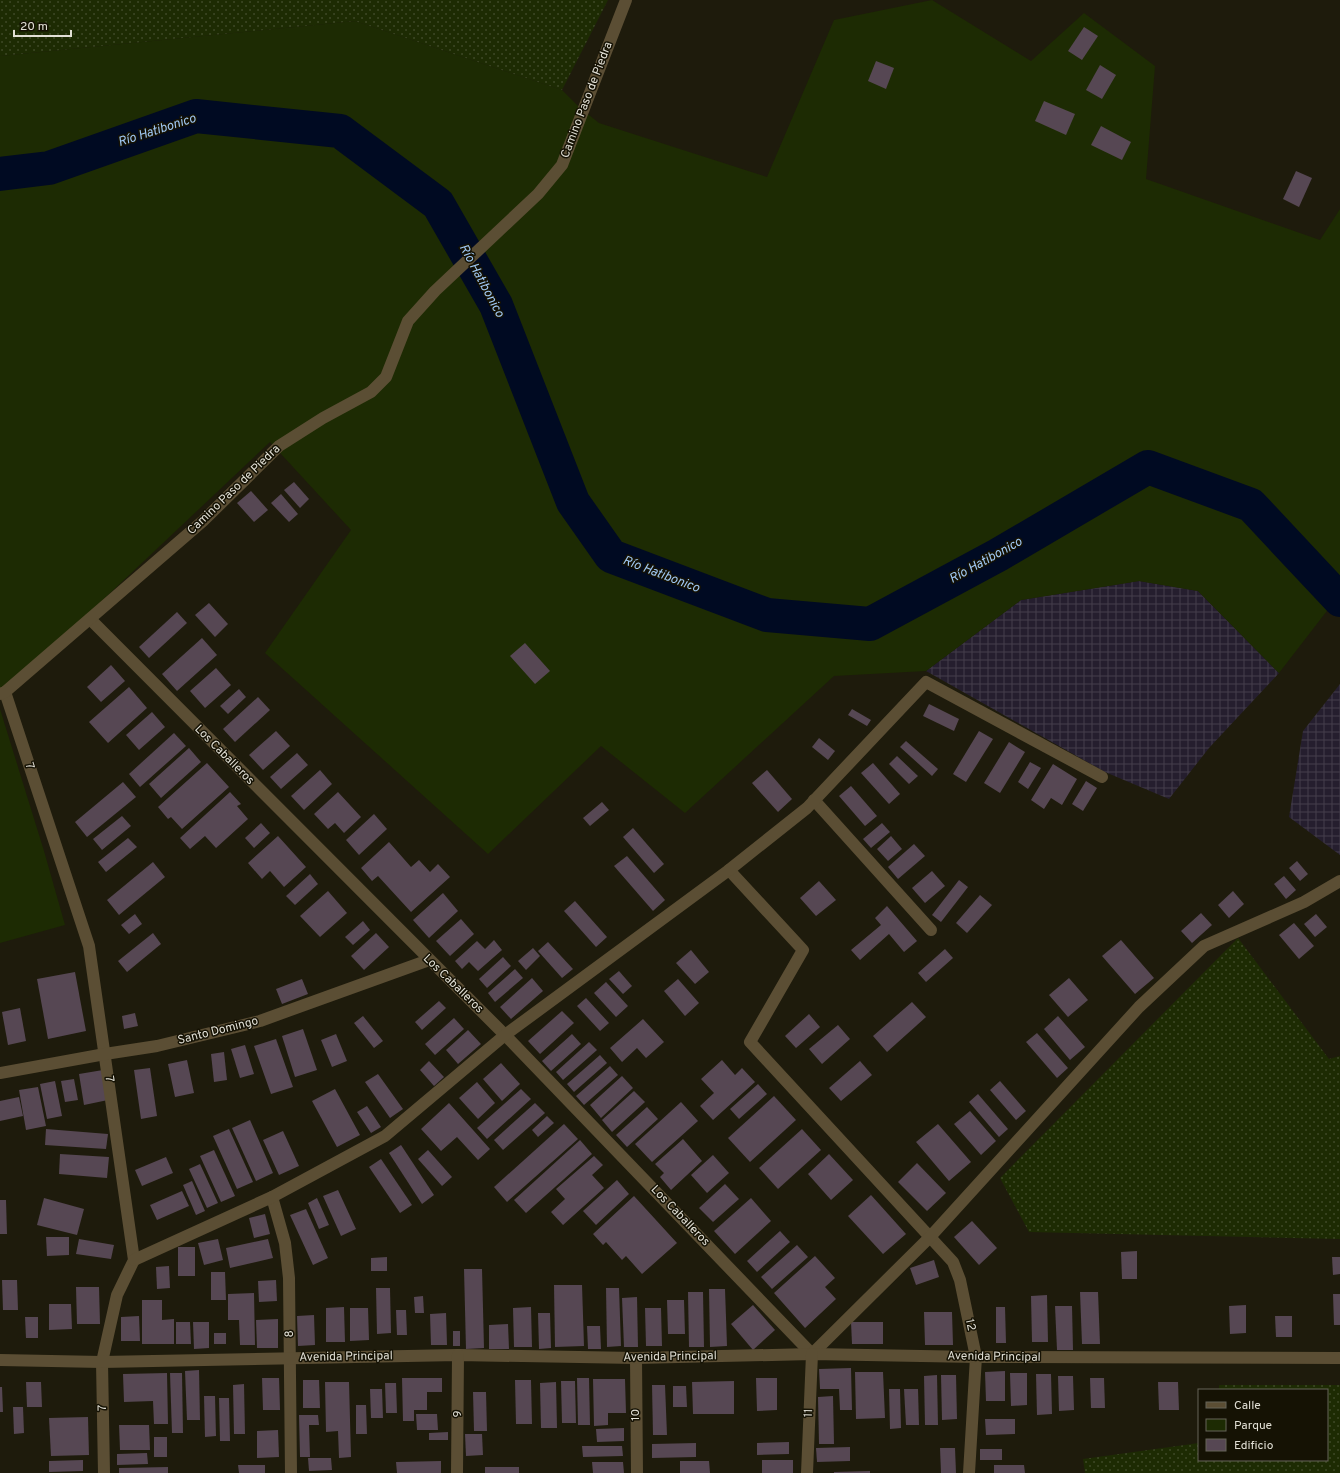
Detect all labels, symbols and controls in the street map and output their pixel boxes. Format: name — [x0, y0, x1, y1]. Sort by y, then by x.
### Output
scale bar — [14, 12, 71, 38]
text: 20 m — [20, 19, 48, 35]
street label: Camino Paso de Piedra — [557, 40, 617, 160]
water label: Río Hatibonico — [116, 111, 198, 151]
water label: Río Hatibonico — [455, 241, 507, 321]
street label: Camino Paso de Piedra — [184, 441, 284, 539]
water label: Río Hatibonico — [947, 534, 1025, 588]
water label: Río Hatibonico — [620, 553, 702, 597]
street label: Los Caballeros — [191, 722, 257, 788]
street label: 7 — [20, 761, 38, 771]
street label: Los Caballeros — [419, 951, 487, 1017]
street label: Santo Domingo — [176, 1013, 260, 1049]
street label: 7 — [101, 1075, 117, 1083]
street label: Los Caballeros — [647, 1182, 713, 1250]
street label: 12 — [961, 1318, 979, 1332]
street label: 8 — [282, 1330, 298, 1338]
street label: Avenida Principal — [299, 1348, 393, 1366]
street label: Avenida Principal — [623, 1348, 717, 1366]
street label: Avenida Principal — [947, 1348, 1041, 1366]
legend — [1198, 1389, 1328, 1461]
text: Calle — [1234, 1398, 1261, 1414]
street label: 7 — [95, 1405, 111, 1411]
street label: 11 — [801, 1408, 817, 1418]
street label: 10 — [628, 1409, 644, 1421]
street label: 9 — [450, 1410, 466, 1418]
text: Parque — [1234, 1418, 1272, 1434]
text: Edificio — [1234, 1438, 1274, 1454]

